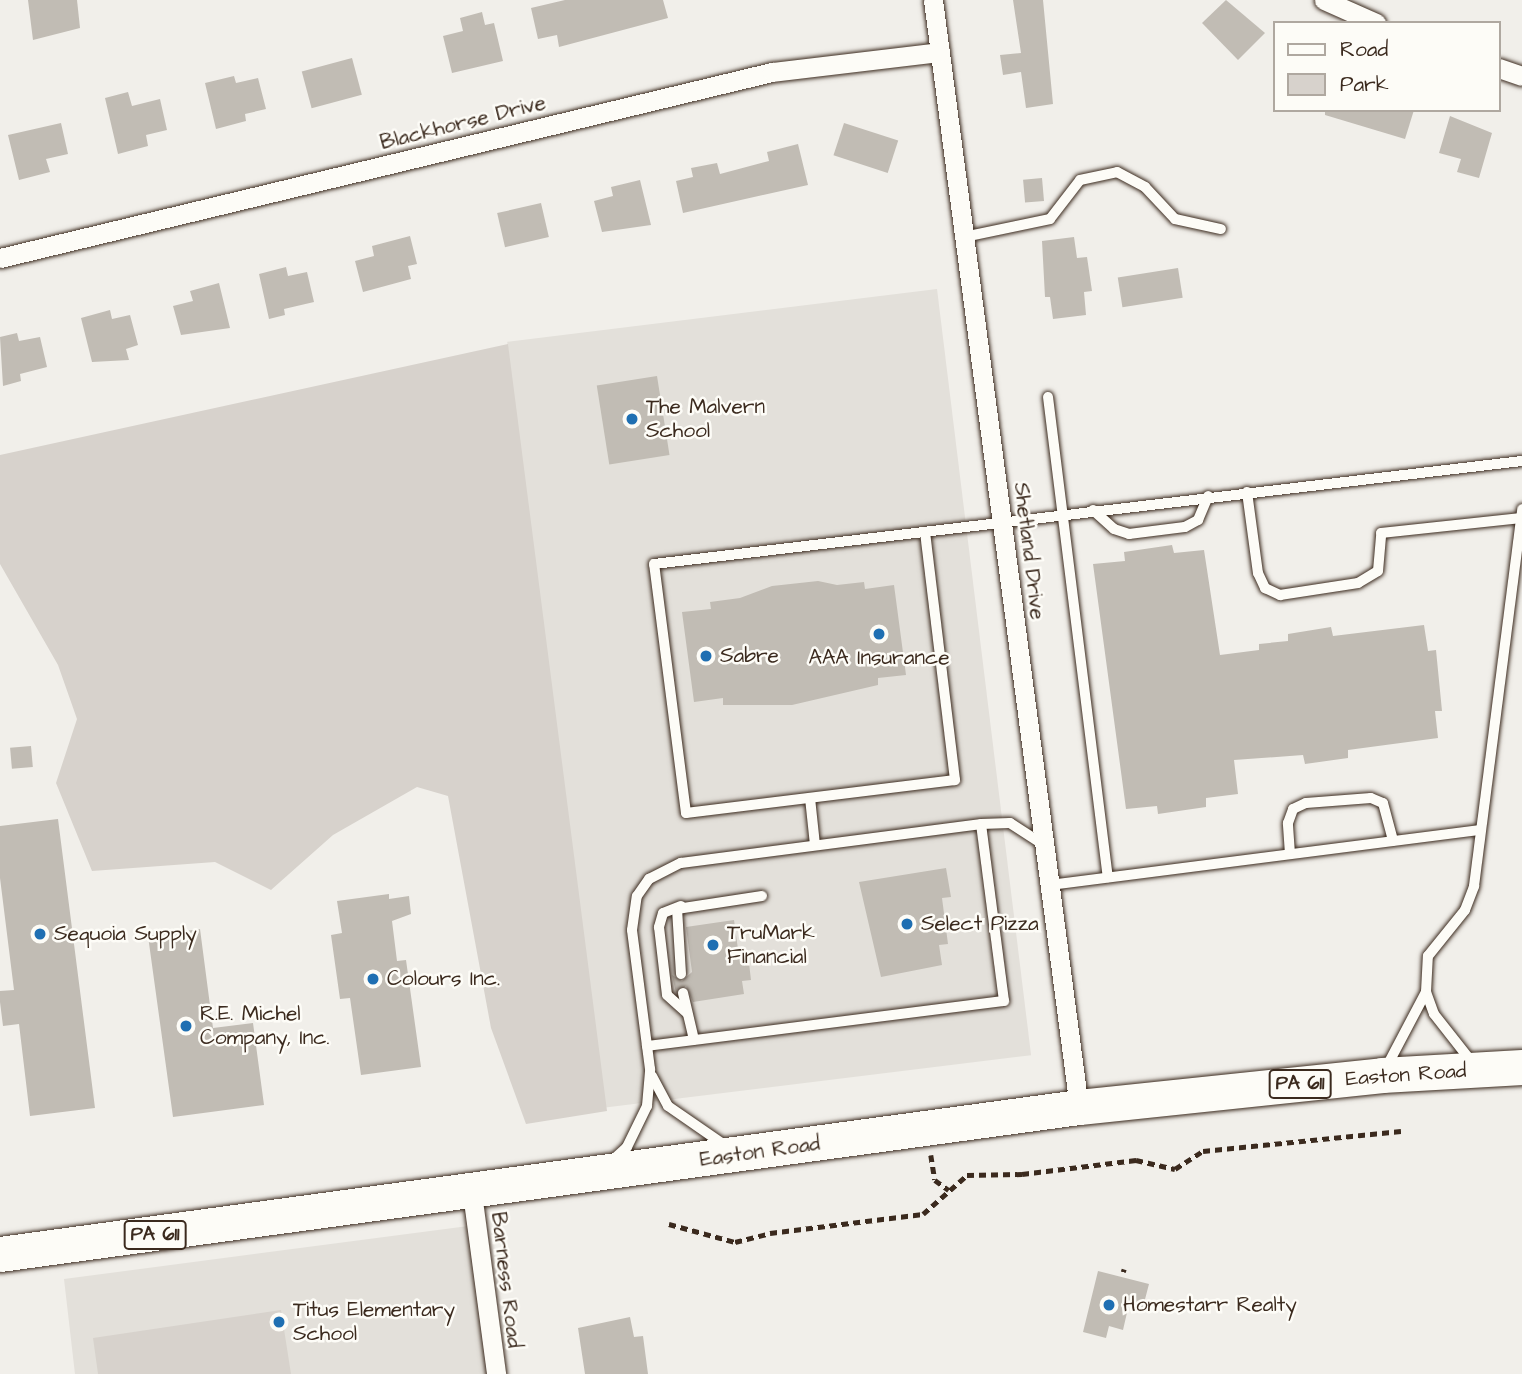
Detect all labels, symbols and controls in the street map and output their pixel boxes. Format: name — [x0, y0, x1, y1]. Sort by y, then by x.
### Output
legend — [1274, 21, 1501, 112]
text: Road — [1340, 35, 1388, 64]
text: Park — [1340, 70, 1389, 99]
street label: Blackhorse Drive — [378, 90, 548, 156]
place label: The Malvern School — [646, 394, 765, 444]
marker: The Malvern School — [624, 411, 640, 427]
street label: Shetland Drive — [1008, 481, 1050, 621]
marker: AAA Insurance — [871, 626, 887, 642]
place label: Sabre — [720, 643, 779, 669]
place label: AAA Insurance — [808, 645, 950, 671]
marker: Sabre — [698, 648, 714, 664]
place label: Select Pizza — [921, 911, 1039, 937]
marker: Select Pizza — [899, 916, 915, 932]
place label: TruMark Financial — [727, 920, 815, 970]
place label: Sequoia Supply — [54, 921, 197, 947]
marker: Sequoia Supply — [32, 926, 48, 942]
marker: TruMark Financial — [705, 937, 721, 953]
place label: Colours Inc. — [387, 966, 500, 992]
marker: Colours Inc. — [365, 971, 381, 987]
place label: R.E. Michel Company, Inc. — [200, 1001, 329, 1051]
marker: R.E. Michel Company, Inc. — [178, 1018, 194, 1034]
street label: Easton Road — [1345, 1058, 1467, 1092]
road number: PA 611 — [1268, 1068, 1332, 1100]
street label: Easton Road — [698, 1131, 822, 1173]
street label: Barness Road — [485, 1211, 527, 1349]
road number: PA 611 — [124, 1219, 186, 1250]
place label: Homestarr Realty — [1123, 1292, 1297, 1318]
place label: Titus Elementary School — [293, 1297, 455, 1347]
marker: Homestarr Realty — [1101, 1297, 1117, 1313]
marker: Titus Elementary School — [271, 1314, 287, 1330]

